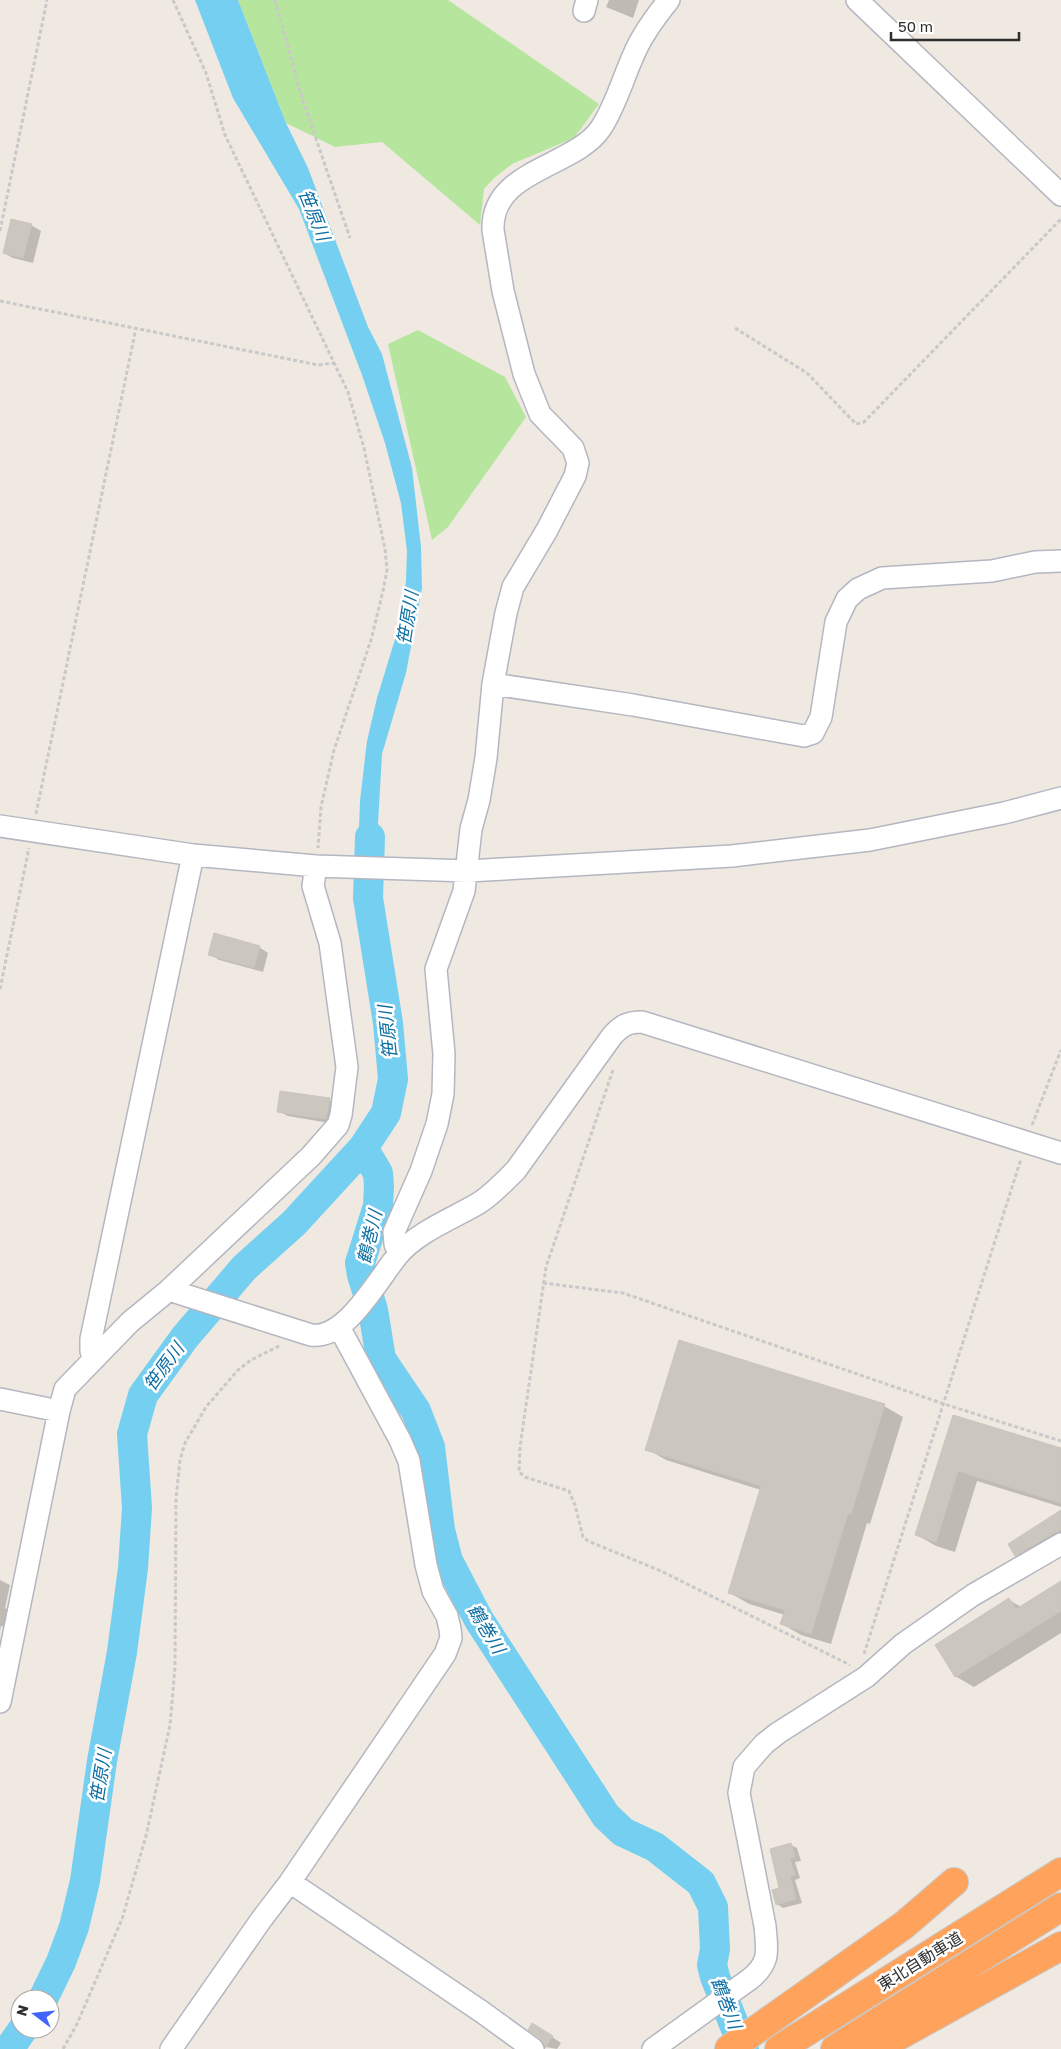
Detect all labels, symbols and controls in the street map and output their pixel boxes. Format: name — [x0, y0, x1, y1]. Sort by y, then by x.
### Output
scale bar — [891, 10, 1018, 42]
text: 50 m — [898, 17, 933, 35]
water label: 笹原川 — [295, 185, 336, 246]
water label: 笹原川 — [392, 587, 422, 646]
water label: 笹原川 — [373, 1002, 401, 1060]
water label: 鶴巻川 — [352, 1206, 386, 1266]
water label: 笹原川 — [138, 1336, 189, 1395]
water label: 鶴巻川 — [464, 1600, 511, 1659]
water label: 笹原川 — [85, 1745, 115, 1804]
street label: 東北自動車道 — [874, 1927, 966, 1995]
water label: 鶴巻川 — [707, 1973, 748, 2034]
north arrow — [10, 1989, 60, 2039]
text: N — [12, 2003, 32, 2018]

